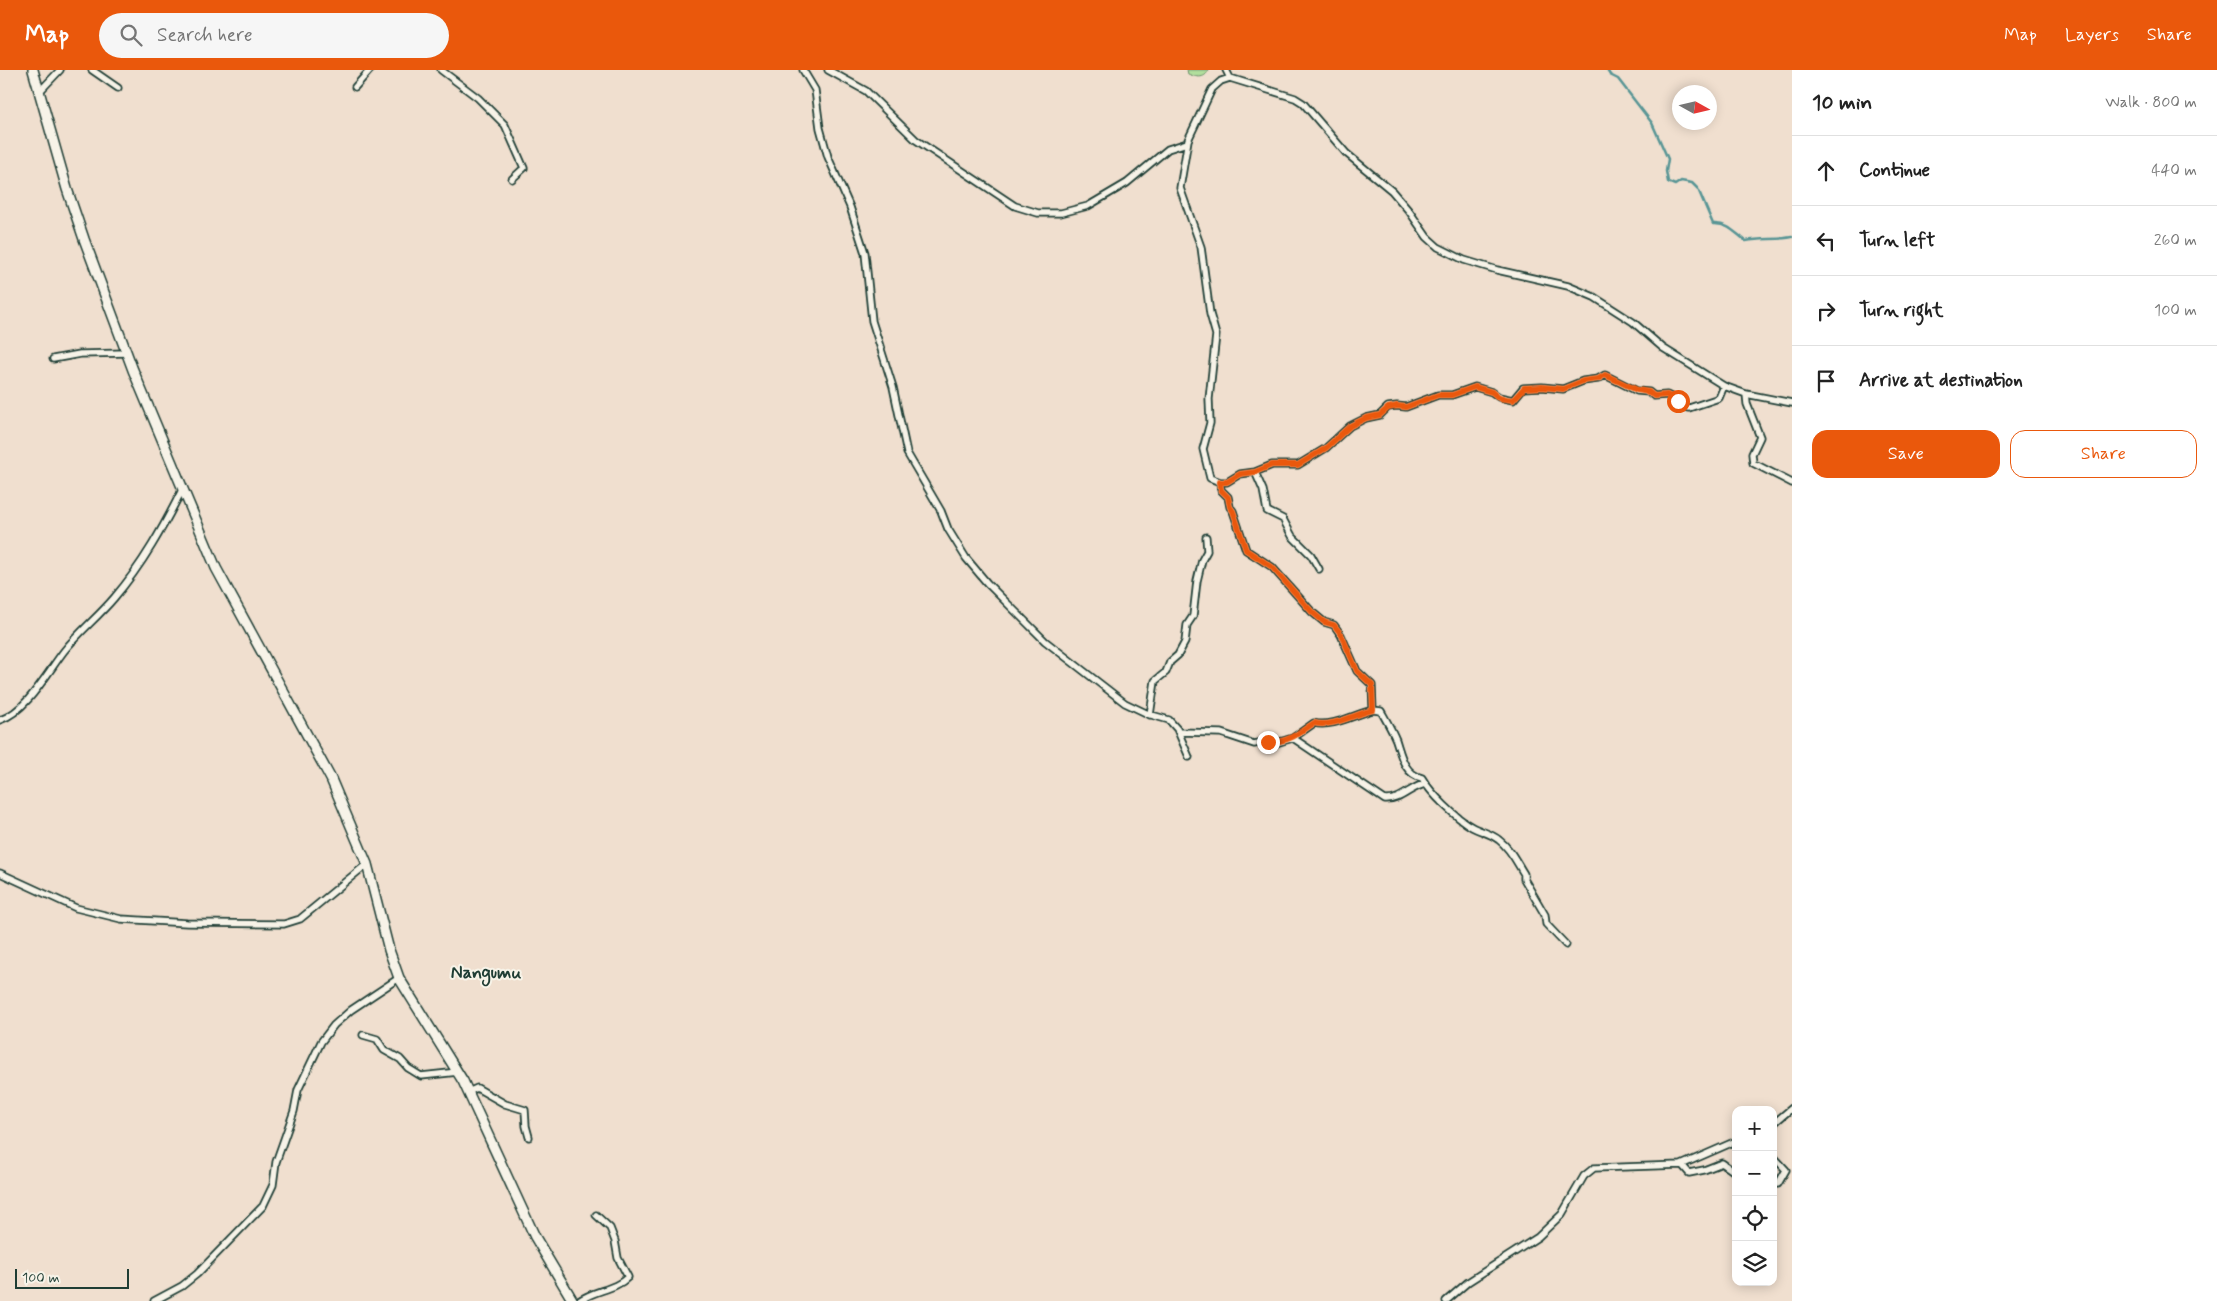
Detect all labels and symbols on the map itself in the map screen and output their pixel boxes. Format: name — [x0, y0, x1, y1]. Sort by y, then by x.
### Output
north arrow — [1672, 85, 1717, 130]
route start — [1667, 390, 1690, 413]
route end — [1257, 731, 1280, 754]
district label: Nangumu — [451, 961, 521, 987]
scale bar — [15, 1266, 129, 1289]

